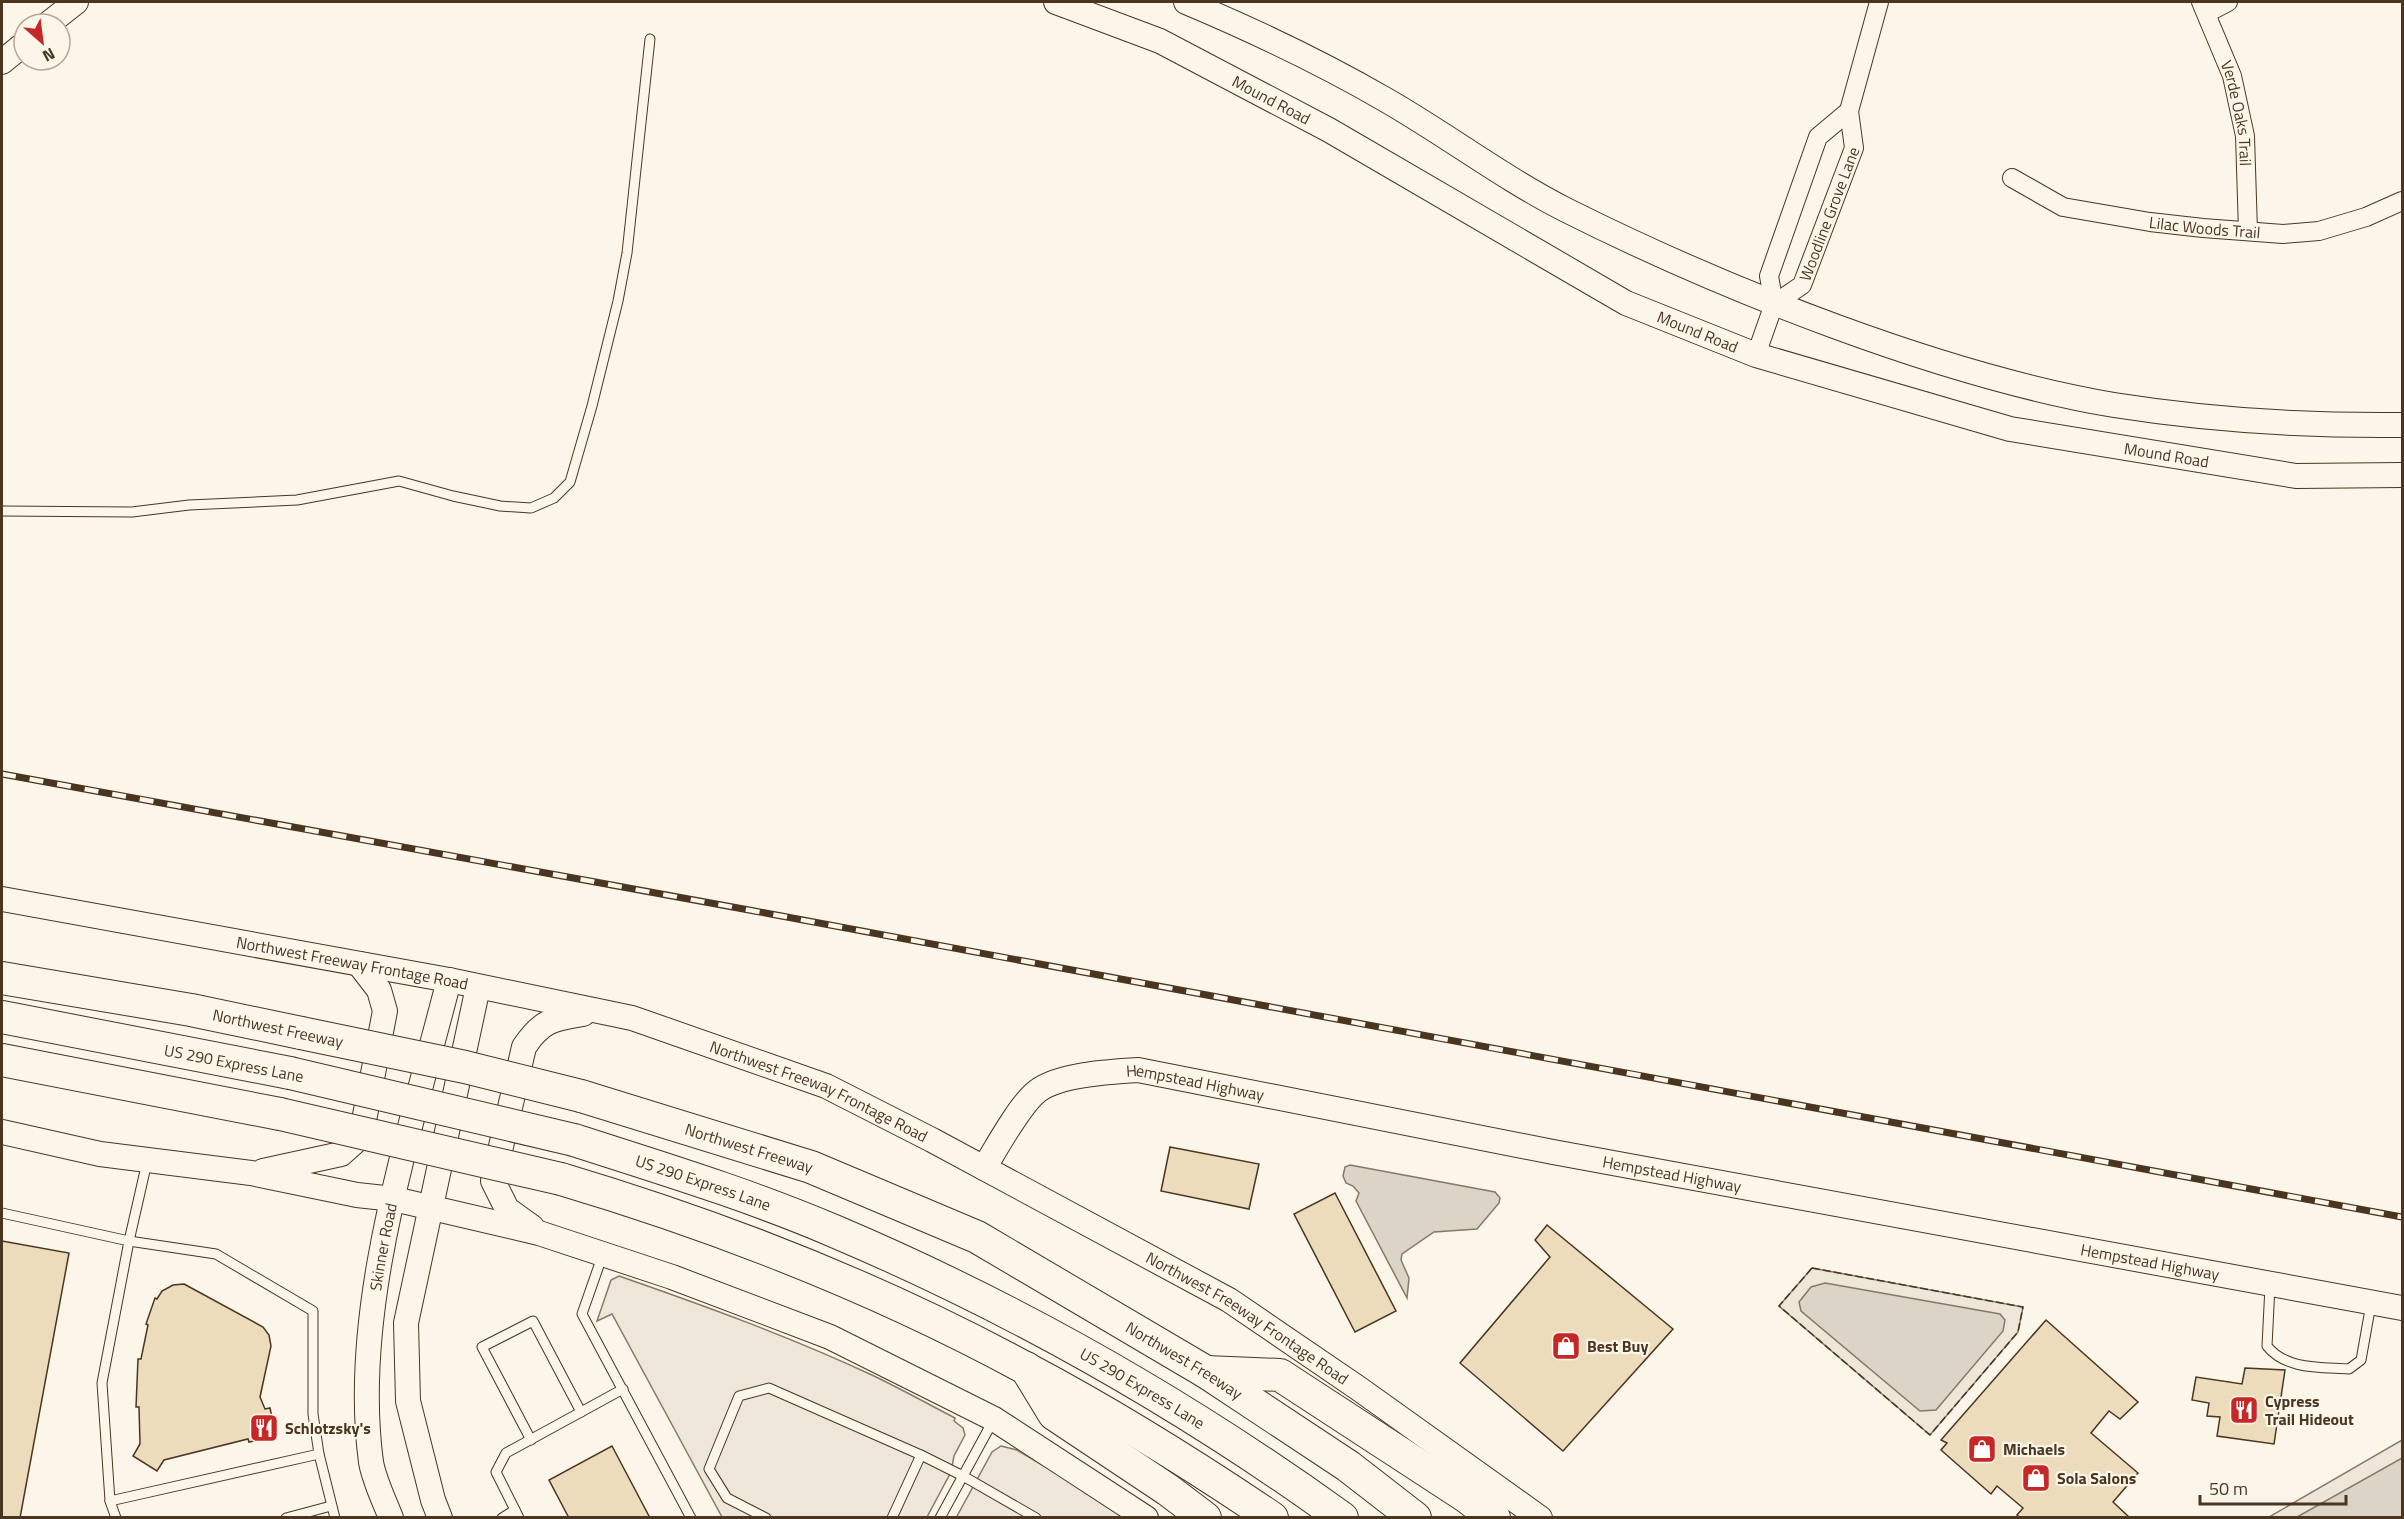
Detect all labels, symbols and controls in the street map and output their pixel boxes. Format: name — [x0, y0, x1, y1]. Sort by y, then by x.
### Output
north arrow — [12, 12, 72, 72]
text: N — [39, 42, 60, 68]
street label: Verde Oaks Trail — [2215, 57, 2258, 166]
street label: Mound Road — [1228, 69, 1315, 130]
street label: Woodline Grove Lane — [1793, 143, 1865, 284]
street label: Lilac Woods Trail — [2148, 210, 2261, 244]
street label: Mound Road — [1653, 305, 1742, 359]
street label: Mound Road — [2122, 436, 2211, 474]
street label: Northwest Freeway Frontage Road — [234, 930, 470, 996]
street label: Northwest Freeway — [210, 1002, 346, 1054]
street label: Northwest Freeway Frontage Road — [707, 1034, 932, 1148]
street label: US 290 Express Lane — [162, 1038, 306, 1088]
street label: Hempstead Highway — [1125, 1058, 1267, 1107]
street label: Northwest Freeway — [682, 1117, 817, 1179]
street label: US 290 Express Lane — [632, 1148, 774, 1217]
street label: Hempstead Highway — [1601, 1149, 1744, 1198]
street label: Skinner Road — [363, 1201, 403, 1292]
street label: Hempstead Highway — [2079, 1237, 2222, 1286]
street label: Northwest Freeway Frontage Road — [1141, 1248, 1351, 1388]
street label: Northwest Freeway — [1121, 1318, 1245, 1402]
shop icon: Best Buy — [1550, 1330, 1582, 1362]
place label: Best Buy — [1587, 1334, 1648, 1358]
street label: US 290 Express Lane — [1075, 1342, 1210, 1435]
place label: Cypress Trail Hideout — [2265, 1389, 2354, 1431]
restaurant icon: Cypress Trail Hideout — [2228, 1394, 2260, 1426]
restaurant icon: Schlotzsky's — [248, 1412, 280, 1444]
place label: Schlotzsky's — [285, 1416, 371, 1440]
shop icon: Michaels — [1966, 1433, 1998, 1465]
place label: Michaels — [2003, 1437, 2065, 1461]
shop icon: Sola Salons — [2020, 1462, 2052, 1494]
place label: Sola Salons — [2057, 1466, 2136, 1490]
scale bar — [2200, 1468, 2346, 1506]
text: 50 m — [2209, 1475, 2248, 1502]

